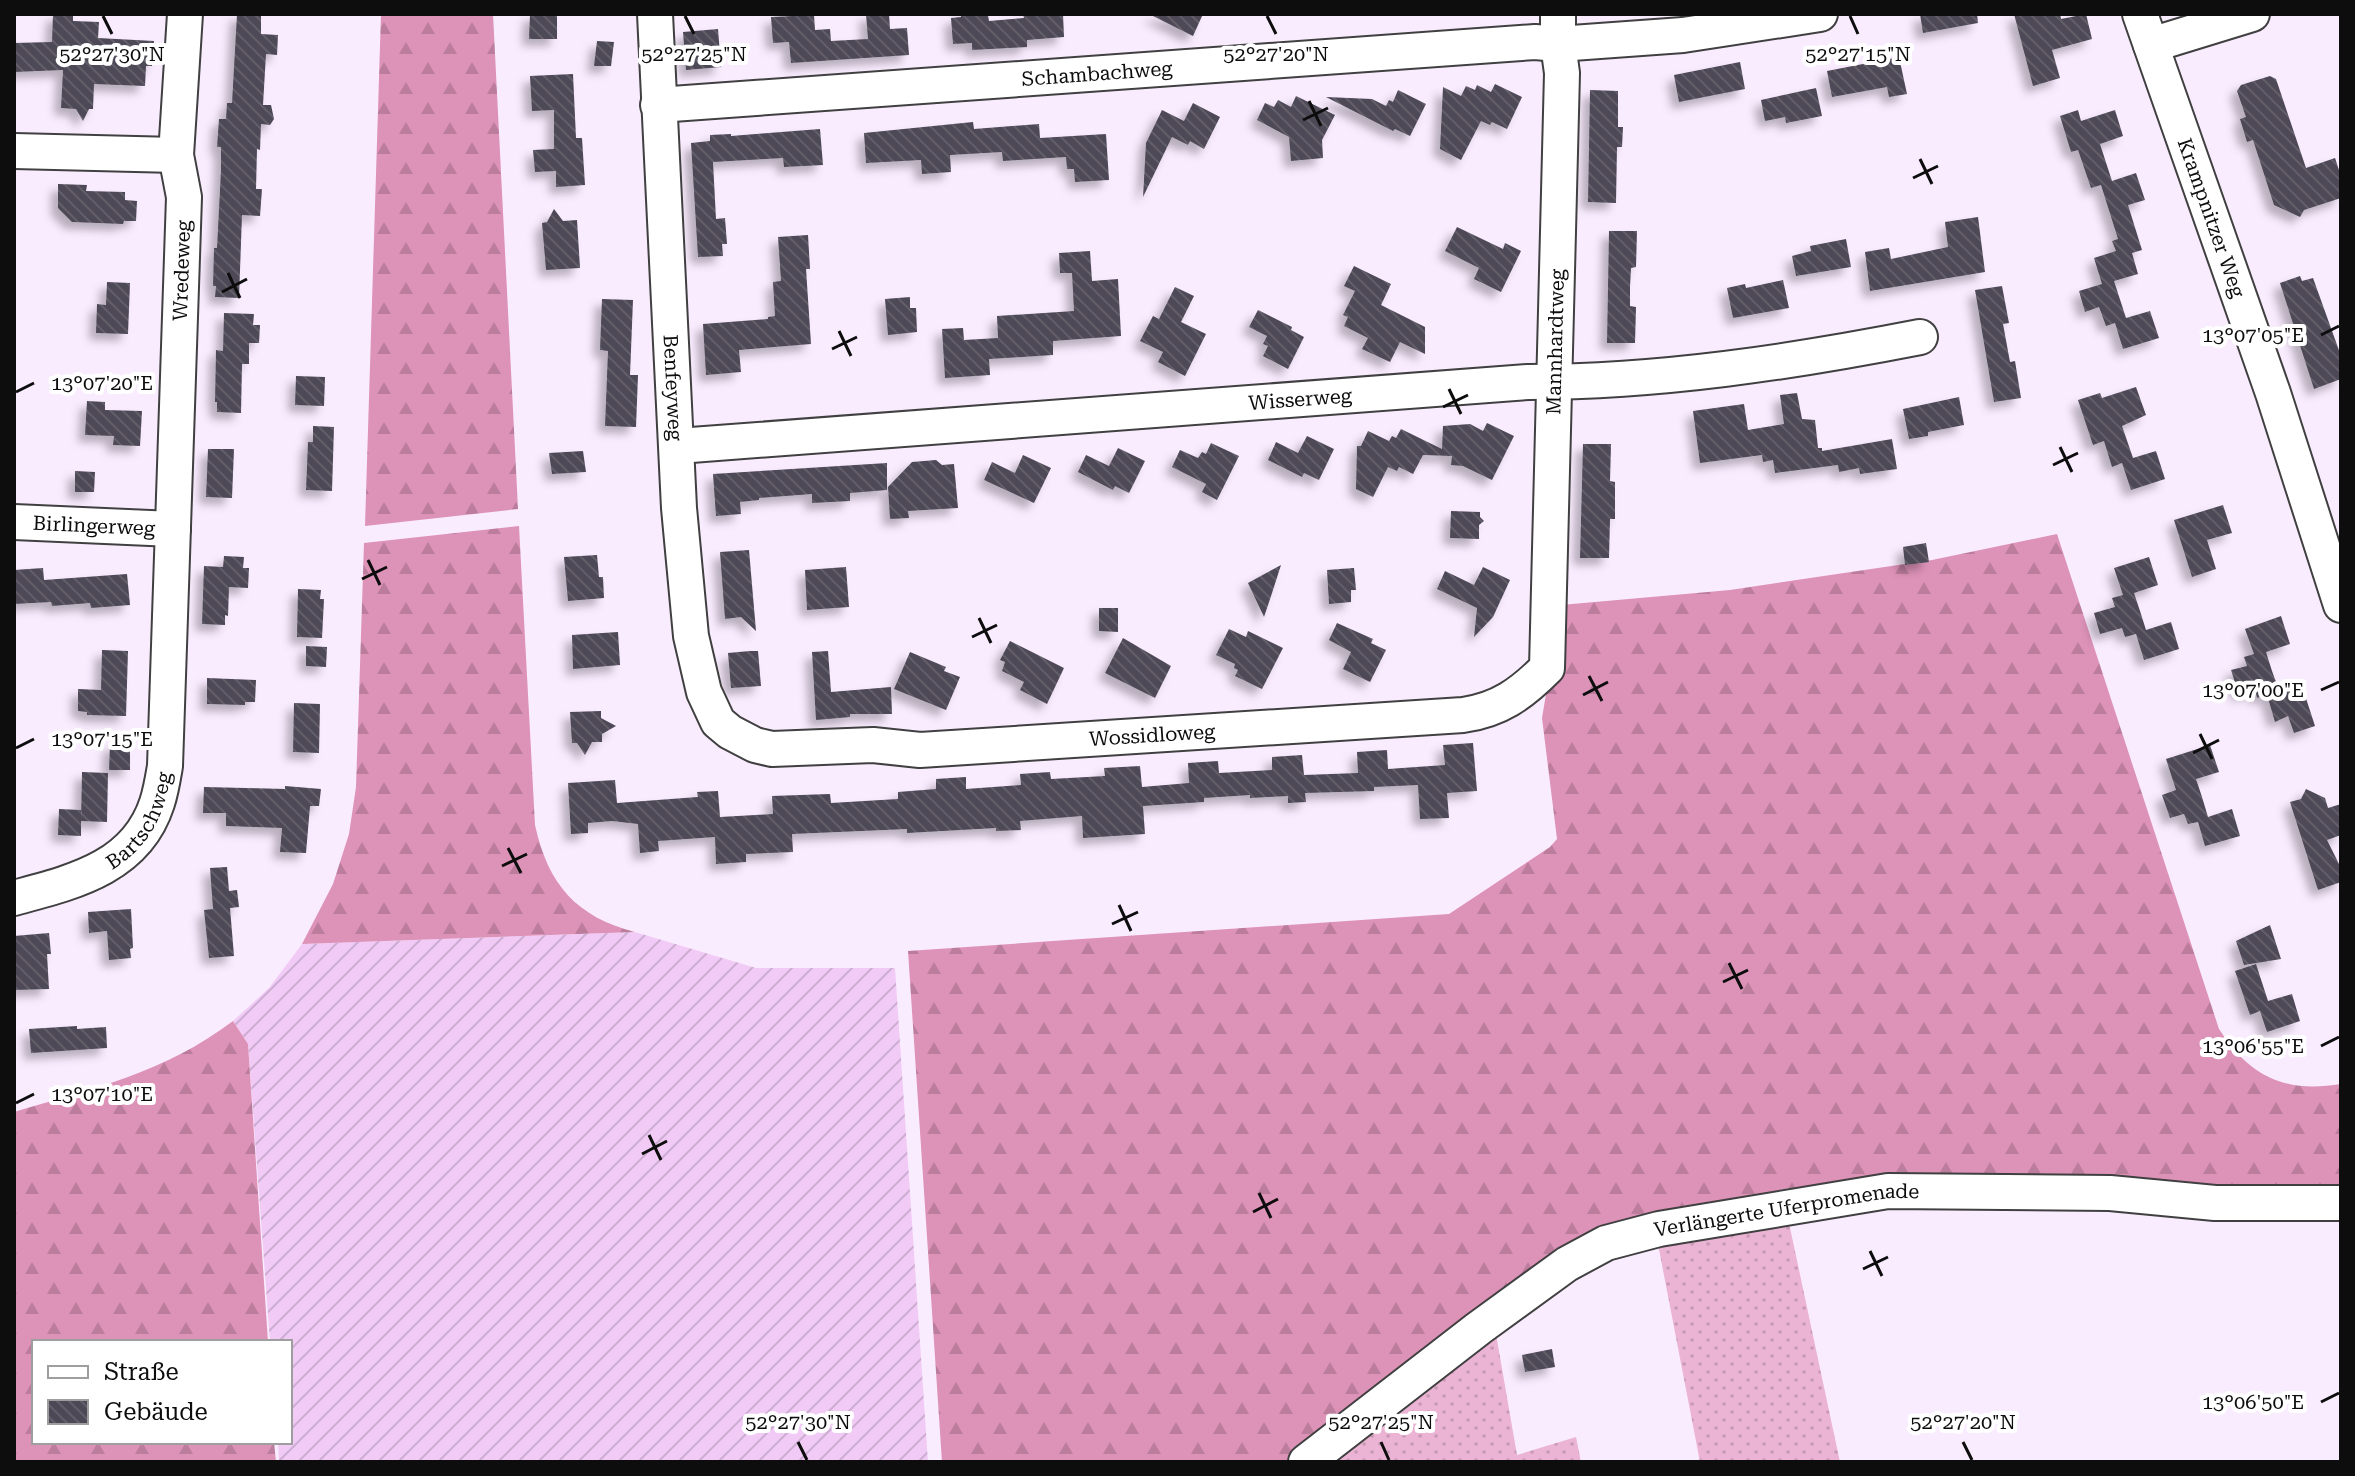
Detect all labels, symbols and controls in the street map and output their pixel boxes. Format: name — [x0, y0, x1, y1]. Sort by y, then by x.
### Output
text: 52°27'30"N — [59, 42, 165, 66]
text: 52°27'25"N — [641, 42, 747, 66]
text: 52°27'20"N — [1223, 42, 1329, 66]
text: 52°27'15"N — [1805, 42, 1911, 66]
street label: Schambachweg — [1021, 56, 1174, 91]
street label: Krampnitzer Weg — [2173, 135, 2251, 301]
street label: Wredeweg — [168, 219, 195, 321]
street label: Mannhardtweg — [1541, 268, 1569, 415]
text: 13°07'05"E — [2202, 323, 2304, 347]
street label: Benfeyweg — [659, 334, 688, 442]
text: 13°07'20"E — [51, 371, 153, 395]
street label: Wisserweg — [1248, 383, 1353, 415]
street label: Birlingerweg — [32, 511, 156, 540]
text: 13°07'00"E — [2202, 678, 2304, 702]
street label: Wossidloweg — [1088, 719, 1217, 751]
text: 13°07'15"E — [51, 727, 153, 751]
street label: Bartschweg — [101, 769, 176, 874]
text: 13°06'55"E — [2202, 1034, 2304, 1058]
text: 13°07'10"E — [51, 1082, 153, 1106]
street label: Verlängerte Uferpromenade — [1652, 1179, 1919, 1242]
legend — [32, 1340, 292, 1444]
text: Straße — [104, 1358, 179, 1386]
text: 13°06'50"E — [2202, 1390, 2304, 1414]
text: Gebäude — [104, 1398, 208, 1426]
text: 52°27'30"N — [745, 1410, 851, 1434]
text: 52°27'25"N — [1328, 1410, 1434, 1434]
text: 52°27'20"N — [1910, 1410, 2016, 1434]

